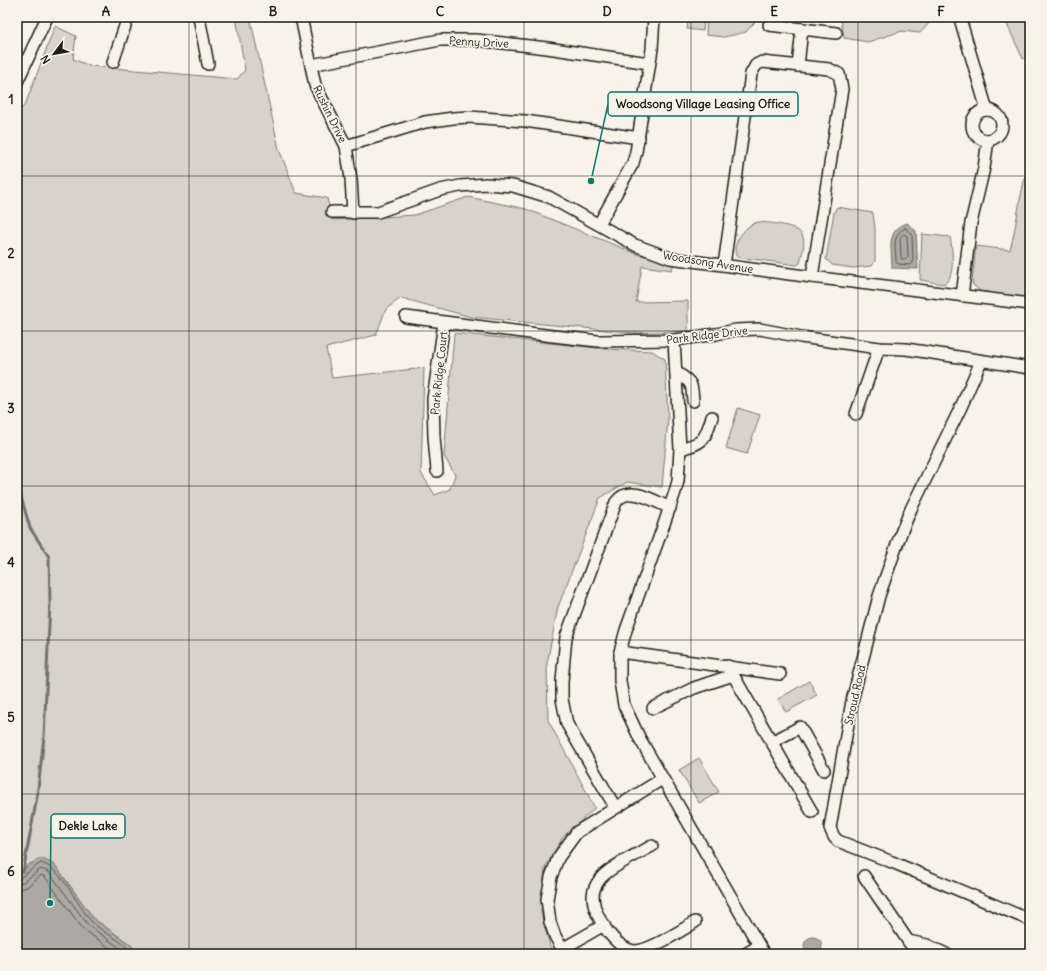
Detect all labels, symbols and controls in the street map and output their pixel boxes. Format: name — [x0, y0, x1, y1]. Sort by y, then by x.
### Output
text: A — [102, 3, 111, 20]
text: B — [269, 3, 278, 20]
text: C — [436, 3, 445, 20]
text: D — [602, 3, 612, 20]
text: E — [770, 3, 778, 20]
text: F — [937, 3, 945, 20]
street label: Penny Drive — [449, 33, 509, 51]
north arrow — [34, 34, 74, 74]
text: N — [38, 52, 53, 66]
street label: Rushin Drive — [310, 83, 350, 145]
text: 1 — [8, 91, 14, 108]
callout: Woodsong Village Leasing Office — [608, 92, 798, 116]
text: Woodsong Village Leasing Office — [616, 96, 791, 112]
text: 2 — [7, 245, 15, 262]
street label: Woodsong Avenue — [662, 248, 754, 276]
street label: Park Ridge Drive — [665, 323, 749, 347]
street label: Park Ridge Court — [428, 330, 450, 415]
text: 3 — [7, 400, 15, 417]
text: 4 — [7, 554, 15, 571]
street label: Stroud Road — [841, 663, 869, 727]
text: 5 — [7, 709, 15, 726]
callout: Dekle Lake — [51, 814, 125, 838]
text: Dekle Lake — [59, 818, 118, 833]
text: 6 — [7, 863, 15, 880]

